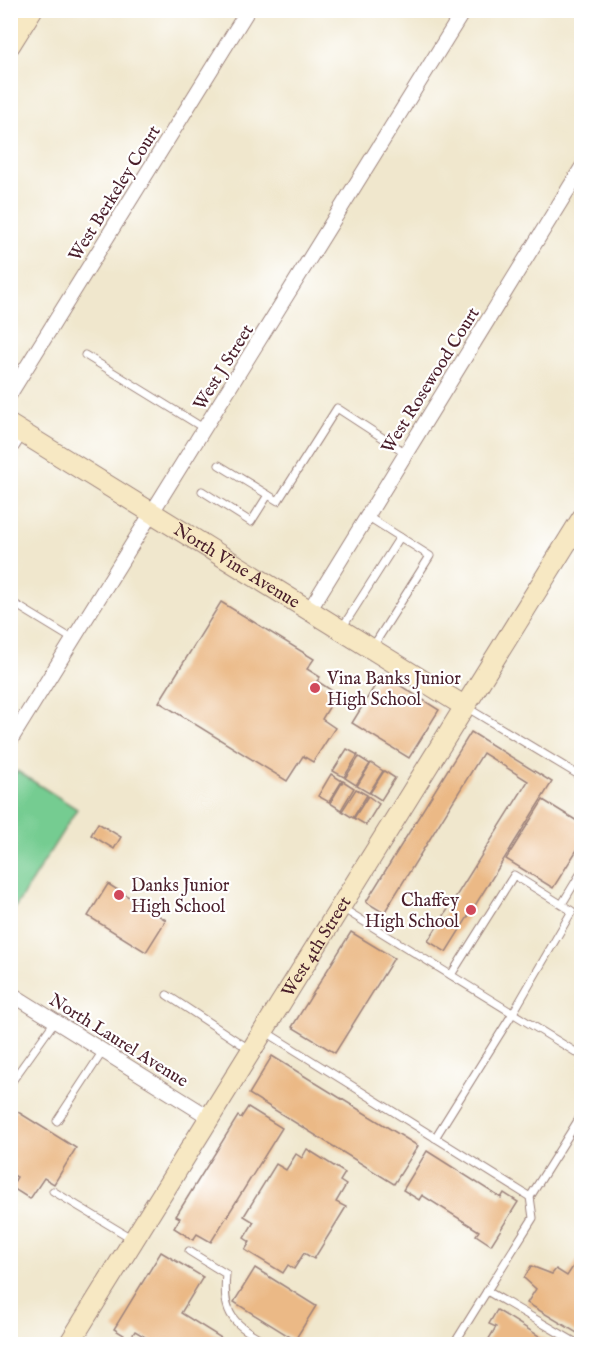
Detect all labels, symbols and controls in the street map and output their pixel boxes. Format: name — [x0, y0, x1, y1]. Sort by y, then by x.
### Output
street label: West Berkeley Court — [64, 122, 166, 266]
street label: West Rosewood Court — [377, 303, 486, 458]
street label: West J Street — [189, 321, 260, 415]
street label: North Vine Avenue — [169, 519, 304, 615]
place label: Vina Banks Junior High School — [326, 668, 461, 712]
marker: Vina Banks Junior High School — [308, 681, 322, 695]
place label: Danks Junior High School — [131, 875, 230, 919]
marker: Danks Junior High School — [112, 888, 126, 902]
place label: Chaffey High School — [365, 890, 459, 934]
street label: West 4th Street — [277, 893, 357, 1002]
marker: Chaffey High School — [464, 903, 478, 917]
street label: North Laurel Avenue — [44, 989, 192, 1093]

